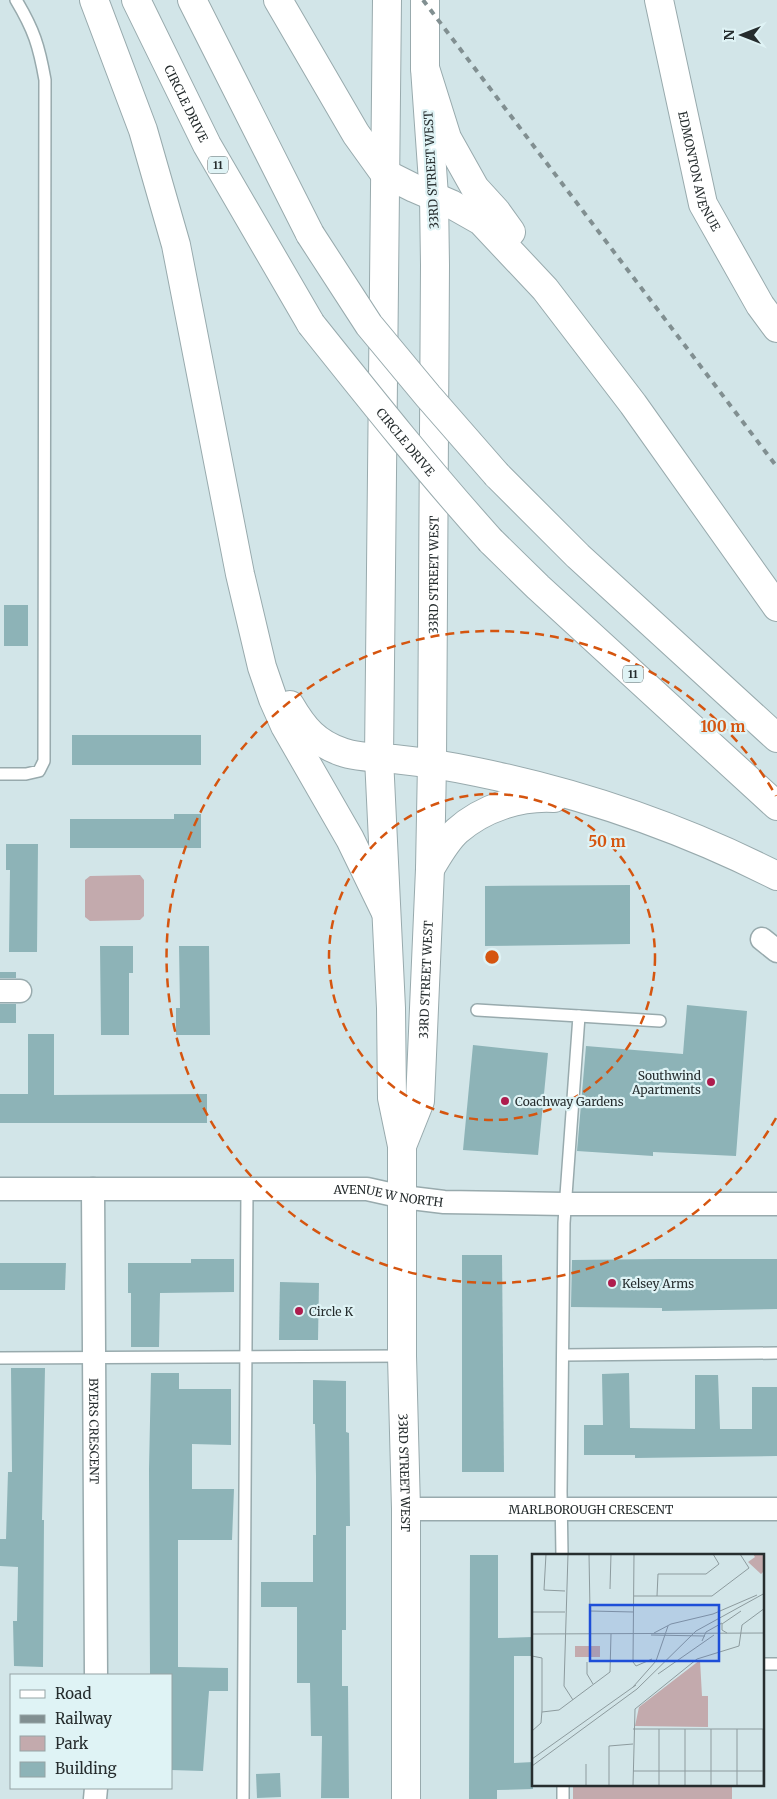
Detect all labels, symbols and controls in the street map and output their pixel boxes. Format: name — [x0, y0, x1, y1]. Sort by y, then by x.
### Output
north arrow — [717, 10, 767, 60]
text: N — [720, 29, 738, 41]
street label: CIRCLE DRIVE — [161, 62, 212, 145]
street label: 33RD STREET WEST — [420, 110, 442, 229]
street label: EDMONTON AVENUE — [676, 110, 724, 234]
road number: 11 — [208, 156, 228, 174]
street label: CIRCLE DRIVE — [373, 405, 439, 479]
street label: 33RD STREET WEST — [425, 515, 441, 634]
road number: 11 — [623, 666, 643, 682]
text: 100 m — [701, 717, 745, 736]
text: 50 m — [588, 832, 626, 851]
street label: 33RD STREET WEST — [415, 919, 435, 1039]
centre of rings — [483, 948, 501, 966]
place label: Southwind Apartments — [631, 1068, 701, 1097]
marker: Southwind Apartments — [705, 1076, 717, 1088]
place label: Coachway Gardens — [515, 1094, 624, 1109]
marker: Coachway Gardens — [499, 1095, 511, 1107]
street label: AVENUE W NORTH — [333, 1182, 445, 1209]
place label: Kelsey Arms — [622, 1276, 694, 1291]
marker: Kelsey Arms — [606, 1277, 618, 1289]
place label: Circle K — [309, 1304, 353, 1319]
marker: Circle K — [293, 1305, 305, 1317]
street label: BYERS CRESCENT — [87, 1378, 102, 1485]
street label: 33RD STREET WEST — [396, 1413, 414, 1532]
street label: MARLBOROUGH CRESCENT — [509, 1502, 674, 1517]
inset map — [532, 1554, 764, 1786]
legend — [10, 1674, 172, 1789]
text: Road — [55, 1684, 91, 1703]
text: Railway — [55, 1709, 112, 1728]
text: Park — [55, 1734, 89, 1753]
text: Building — [55, 1759, 117, 1778]

